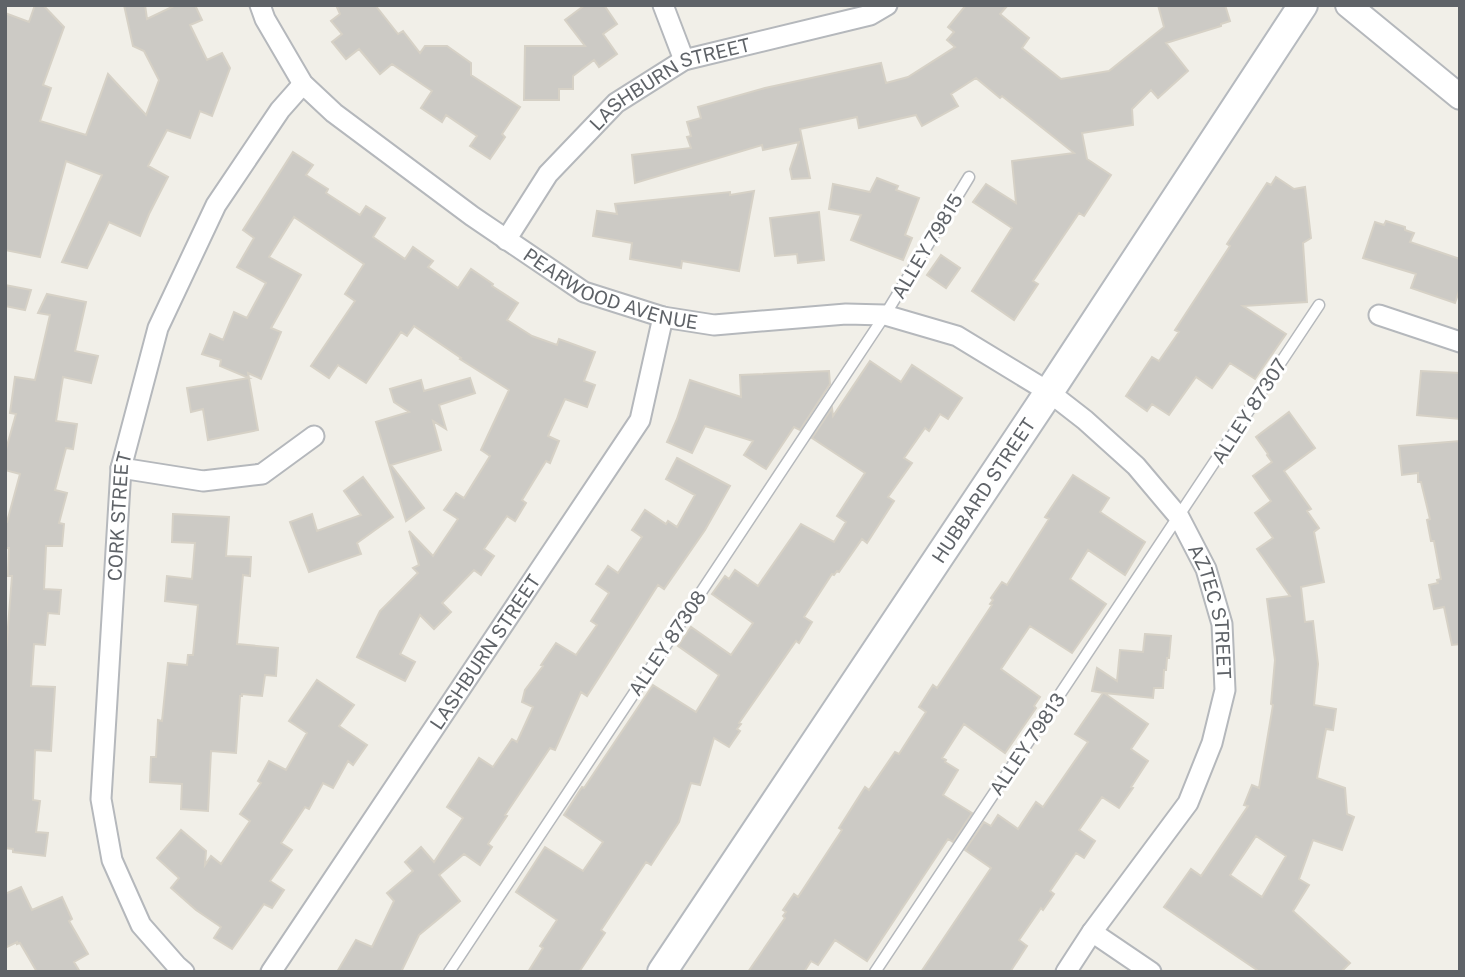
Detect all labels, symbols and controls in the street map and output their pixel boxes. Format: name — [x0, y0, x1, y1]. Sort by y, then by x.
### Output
street label: LASHBURN STREET — [585, 33, 752, 135]
street label: ALLEY 79815 — [887, 190, 967, 302]
street label: PEARWOOD AVENUE — [520, 243, 699, 333]
street label: ALLEY 87307 — [1207, 354, 1291, 468]
street label: HUBBARD STREET — [927, 414, 1040, 567]
street label: CORK STREET — [103, 450, 136, 582]
street label: AZTEC STREET — [1184, 540, 1235, 679]
street label: LASHBURN STREET — [425, 570, 545, 733]
street label: ALLEY 87308 — [624, 586, 710, 700]
street label: ALLEY 79813 — [985, 689, 1069, 799]

